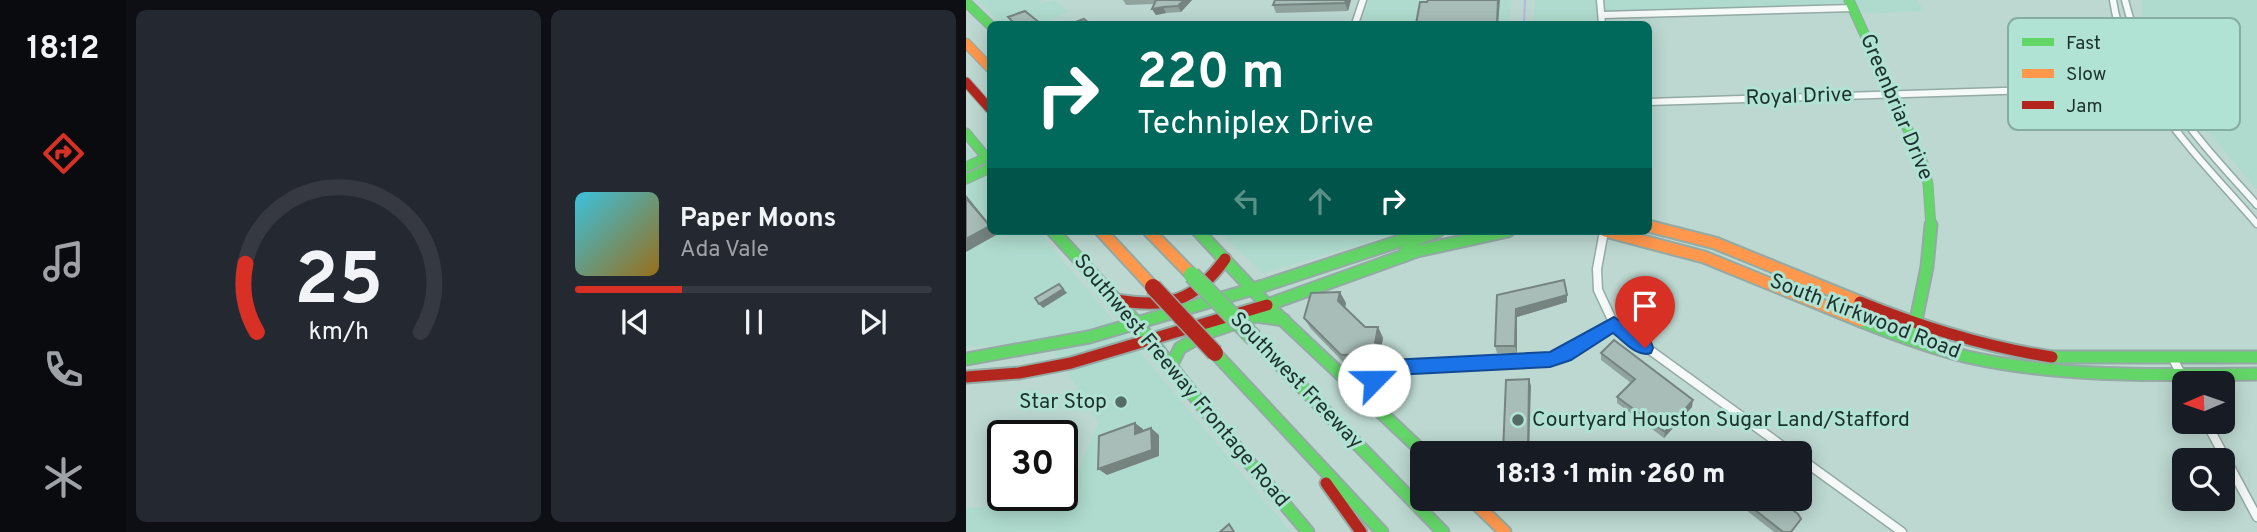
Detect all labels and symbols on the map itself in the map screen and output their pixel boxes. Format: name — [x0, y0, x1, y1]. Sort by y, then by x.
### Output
legend — [2008, 18, 2240, 130]
street label: Greenbriar Drive — [1853, 30, 1939, 184]
text: Fast — [2066, 32, 2101, 56]
text: Slow — [2066, 63, 2106, 87]
street label: Royal Drive — [1745, 82, 1853, 112]
text: Jam — [2066, 95, 2103, 119]
street label: Southwest Freeway Frontage Road — [1067, 249, 1295, 513]
street label: South Kirkwood Road — [1766, 268, 1964, 366]
pin — [1615, 276, 1675, 348]
street label: Southwest Freeway — [1223, 307, 1369, 455]
position arrow — [1337, 343, 1411, 417]
north arrow — [2172, 371, 2235, 434]
place label: Star Stop — [1019, 389, 1107, 416]
marker: Star Stop — [1113, 394, 1129, 410]
place label: Courtyard Houston Sugar Land/Stafford — [1532, 407, 1910, 434]
marker: Courtyard Houston Sugar Land/Stafford — [1510, 412, 1526, 428]
speed limit sign: 30 — [987, 420, 1078, 511]

